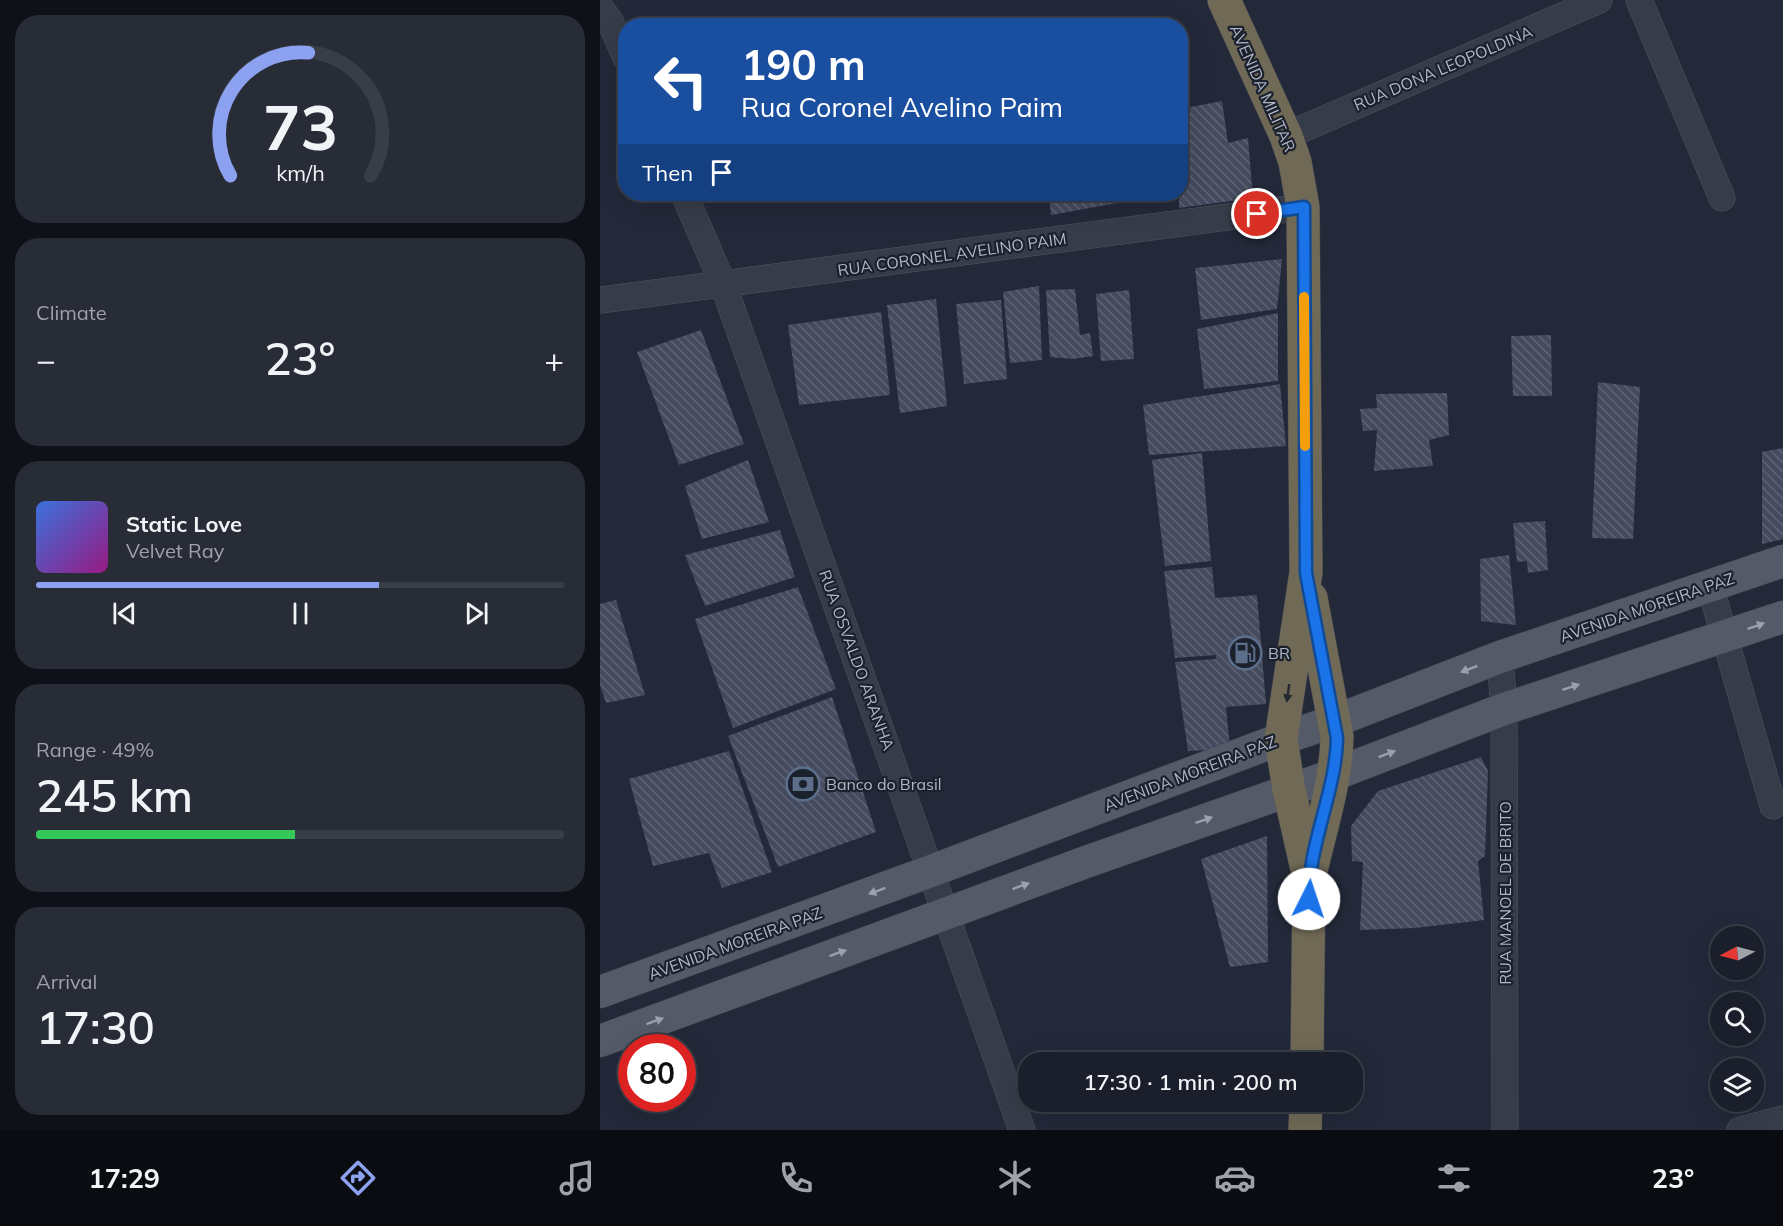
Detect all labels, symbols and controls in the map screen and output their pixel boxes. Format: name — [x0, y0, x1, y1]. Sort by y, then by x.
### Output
street label: AVENIDA MILITAR — [1226, 21, 1300, 155]
street label: RUA DONA LEOPOLDINA — [1351, 21, 1536, 115]
text: 190 m — [741, 38, 866, 91]
icon: left — [642, 42, 720, 120]
text: 73 — [263, 87, 337, 166]
text: Rua Coronel Avelino Paim — [741, 90, 1063, 124]
icon: arrive — [705, 156, 738, 189]
text: km/h — [276, 159, 324, 186]
text: Then — [642, 159, 693, 187]
pin — [1231, 188, 1282, 239]
icon: arrive — [1240, 197, 1273, 230]
street label: RUA CORONEL AVELINO PAIM — [836, 228, 1068, 280]
text: Climate — [36, 300, 107, 325]
text: 23° — [265, 330, 335, 386]
text: − — [36, 339, 56, 380]
text: + — [544, 339, 564, 380]
text: Static Love — [126, 510, 242, 538]
text: Velvet Ray — [126, 538, 224, 563]
street label: RUA OSVALDO ARANHA — [815, 567, 899, 753]
street label: AVENIDA MOREIRA PAZ — [1557, 568, 1737, 646]
icon: previous — [108, 597, 141, 630]
icon: pause — [284, 597, 317, 630]
icon: next — [460, 597, 493, 630]
one-way arrow — [1747, 621, 1765, 631]
fuel station icon: BR — [1227, 635, 1263, 671]
place label: BR — [1268, 643, 1290, 663]
one-way arrow — [1460, 664, 1478, 674]
one-way arrow — [1562, 682, 1580, 691]
one-way arrow — [1284, 683, 1293, 702]
street label: AVENIDA MOREIRA PAZ — [1101, 731, 1279, 815]
text: Range · 49% — [36, 737, 154, 762]
one-way arrow — [1379, 749, 1397, 759]
bank icon: Banco do Brasil — [785, 766, 821, 802]
text: 245 km — [36, 767, 193, 823]
place label: Banco do Brasil — [826, 774, 942, 794]
street label: RUA MANOEL DE BRITO — [1495, 801, 1515, 985]
one-way arrow — [1196, 815, 1214, 825]
position arrow — [1277, 867, 1341, 931]
one-way arrow — [1012, 881, 1030, 890]
one-way arrow — [867, 886, 885, 896]
street label: AVENIDA MOREIRA PAZ — [646, 902, 824, 984]
north arrow — [1710, 926, 1764, 980]
map controls — [1710, 926, 1764, 1112]
one-way arrow — [829, 948, 847, 958]
text: Arrival — [36, 969, 97, 994]
button: search — [1710, 992, 1764, 1046]
text: 17:30 — [36, 999, 155, 1055]
one-way arrow — [646, 1015, 664, 1025]
speed limit sign: 80 — [618, 1034, 696, 1112]
button: layers — [1710, 1058, 1764, 1112]
text: 17:30 · 1 min · 200 m — [1083, 1068, 1298, 1096]
icon: directions — [337, 1157, 379, 1199]
icon: music — [556, 1157, 598, 1199]
icon: phone — [775, 1157, 817, 1199]
icon: climate — [994, 1157, 1036, 1199]
icon: car — [1214, 1157, 1256, 1199]
icon: filters — [1433, 1157, 1475, 1199]
text: 17:29 — [89, 1161, 160, 1195]
text: 23° — [1652, 1161, 1694, 1195]

